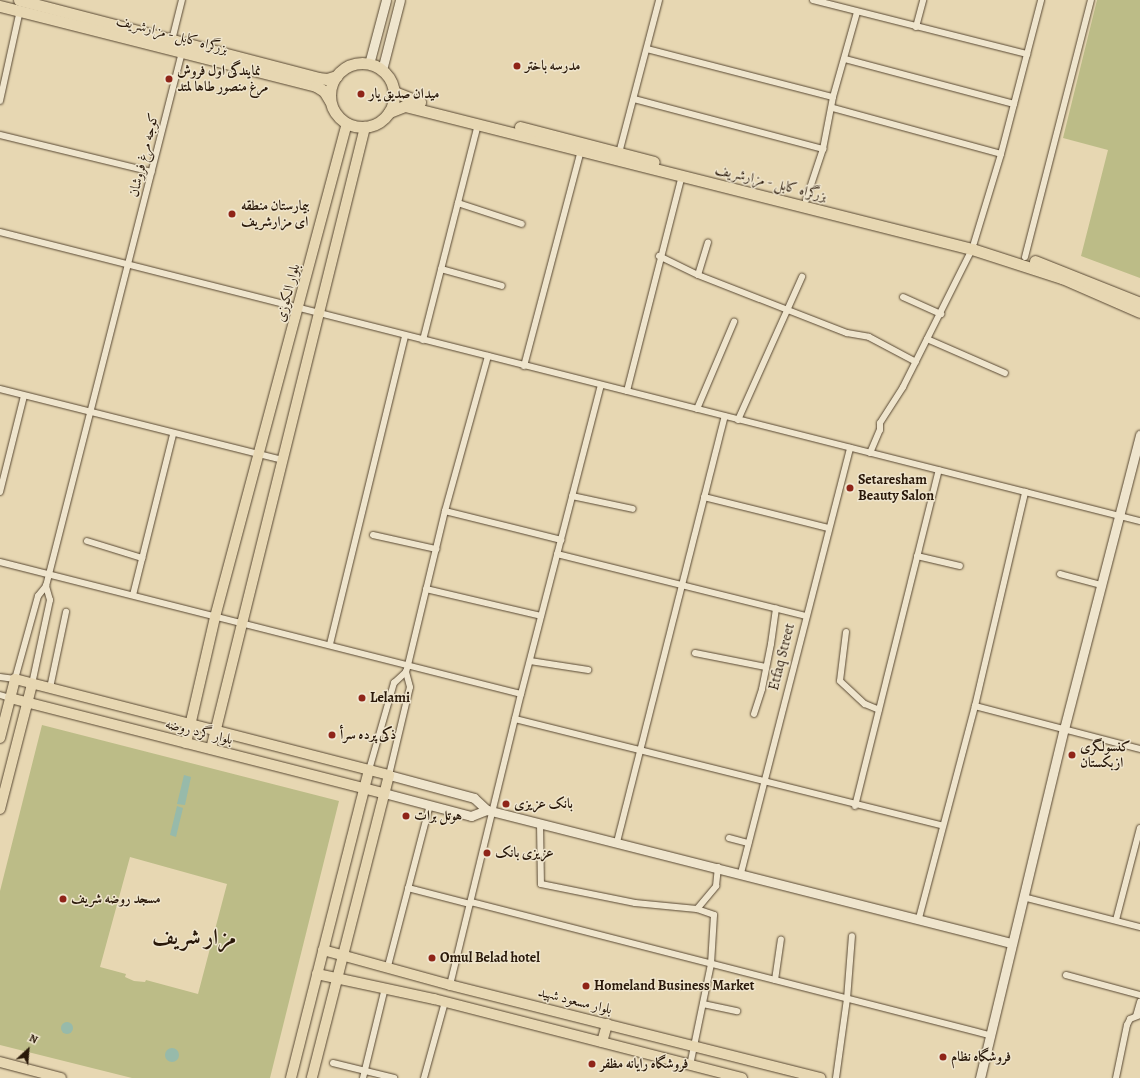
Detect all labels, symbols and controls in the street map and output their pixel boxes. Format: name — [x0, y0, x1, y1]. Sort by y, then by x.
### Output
street label: بزرگراه کابل - مزارشریف — [114, 12, 230, 58]
place label: مدرسه باختر — [525, 58, 580, 74]
marker: مدرسه باختر — [512, 61, 522, 71]
place label: نمایندگی اول فروش مرغ منصور طاها لمتد — [177, 63, 268, 96]
marker: نمایندگی اول فروش مرغ منصور طاها لمتد — [164, 74, 174, 84]
place label: میدان صدیق یار — [369, 86, 439, 102]
marker: میدان صدیق یار — [356, 89, 366, 99]
street label: كوجه مرغ فروشان — [125, 111, 163, 199]
street label: بزرگراه کابل - مزارشریف — [713, 161, 829, 205]
place label: بیمارستان منطقه ای مزارشریف — [241, 198, 309, 230]
marker: بیمارستان منطقه ای مزارشریف — [226, 208, 238, 220]
street label: بلوار الکوزی — [272, 262, 304, 324]
place label: Setaresham Beauty Salon — [858, 472, 934, 504]
marker: Setaresham Beauty Salon — [845, 483, 855, 493]
street label: Etfaq Street — [766, 622, 798, 692]
place label: Lelami — [370, 690, 410, 706]
marker: Lelami — [357, 693, 367, 703]
street label: بلوار گرد روضه — [163, 715, 235, 749]
place label: ذکی پرده سرأ — [340, 727, 396, 743]
marker: ذکی پرده سرأ — [327, 730, 337, 740]
place label: کنسولگری ازبکستان — [1080, 739, 1130, 772]
marker: کنسولگری ازبکستان — [1067, 750, 1077, 760]
place label: بانک عزیزی — [514, 796, 573, 812]
marker: بانک عزیزی — [501, 799, 511, 809]
place label: هوتل برات — [414, 808, 462, 824]
marker: هوتل برات — [401, 811, 411, 821]
place label: عزیزی بانک — [495, 845, 554, 861]
marker: عزیزی بانک — [482, 848, 492, 858]
place label: مسجد روضه شریف — [71, 891, 161, 907]
marker: مسجد روضه شریف — [58, 894, 68, 904]
district label: مزار شريف — [152, 925, 236, 951]
place label: Omul Belad hotel — [440, 950, 540, 966]
marker: Omul Belad hotel — [427, 953, 437, 963]
place label: Homeland Business Market — [594, 978, 754, 994]
marker: Homeland Business Market — [581, 981, 591, 991]
street label: بلوار مسعود شهید — [536, 984, 614, 1018]
north arrow — [8, 1030, 48, 1070]
text: N — [27, 1030, 40, 1047]
place label: فروشگاه نظام — [951, 1049, 1011, 1065]
marker: فروشگاه نظام — [938, 1052, 948, 1062]
place label: فروشگاه رایانه مظفر — [600, 1056, 688, 1072]
marker: فروشگاه رایانه مظفر — [587, 1059, 597, 1069]

